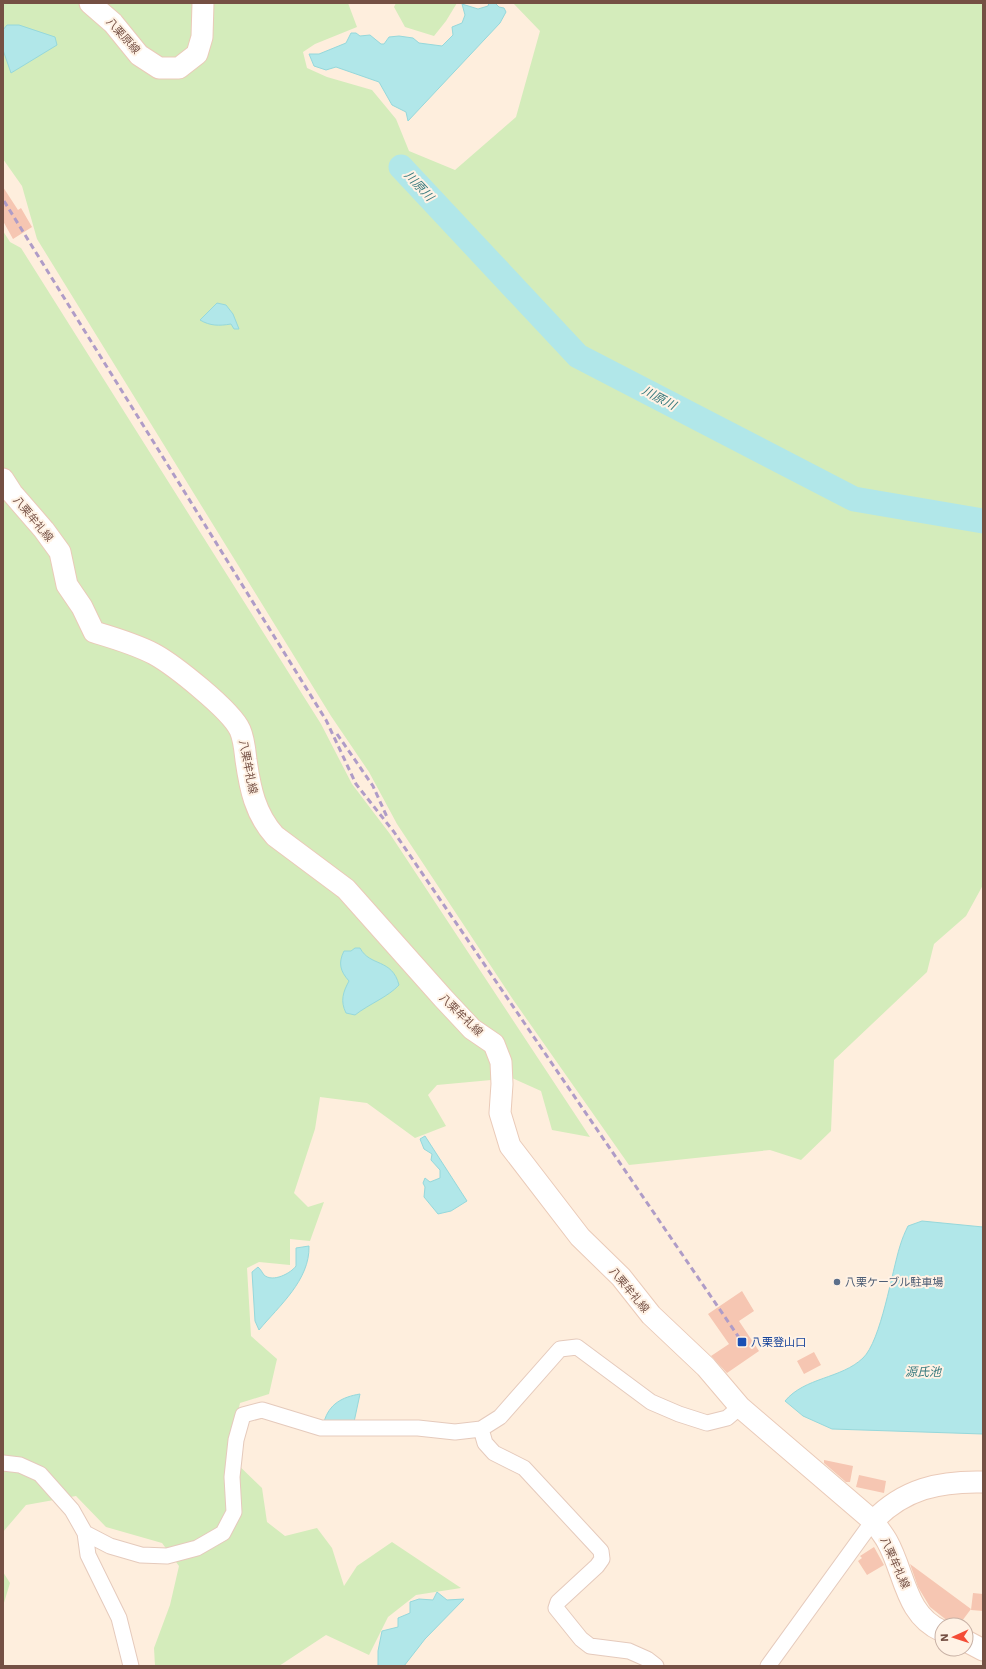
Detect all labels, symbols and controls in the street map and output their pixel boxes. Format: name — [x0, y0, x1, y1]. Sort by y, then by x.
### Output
street label: 八栗原線 — [103, 15, 143, 57]
water label: 川原川 — [402, 168, 438, 205]
water label: 川原川 — [640, 383, 680, 414]
street label: 八栗牟礼線 — [10, 494, 56, 544]
street label: 八栗牟礼線 — [236, 739, 260, 795]
street label: 八栗牟礼線 — [437, 991, 485, 1039]
street label: 八栗牟礼線 — [606, 1265, 652, 1315]
place label: 八栗ケーブル駐車場 — [845, 1276, 943, 1289]
marker: 八栗ケーブル駐車場 — [832, 1277, 842, 1287]
marker: 八栗登山口 — [736, 1336, 748, 1348]
place label: 八栗登山口 — [751, 1336, 806, 1349]
water label: 源氏池 — [905, 1365, 942, 1379]
street label: 八栗牟礼線 — [878, 1535, 912, 1591]
north arrow — [934, 1617, 974, 1657]
text: N — [938, 1633, 951, 1642]

